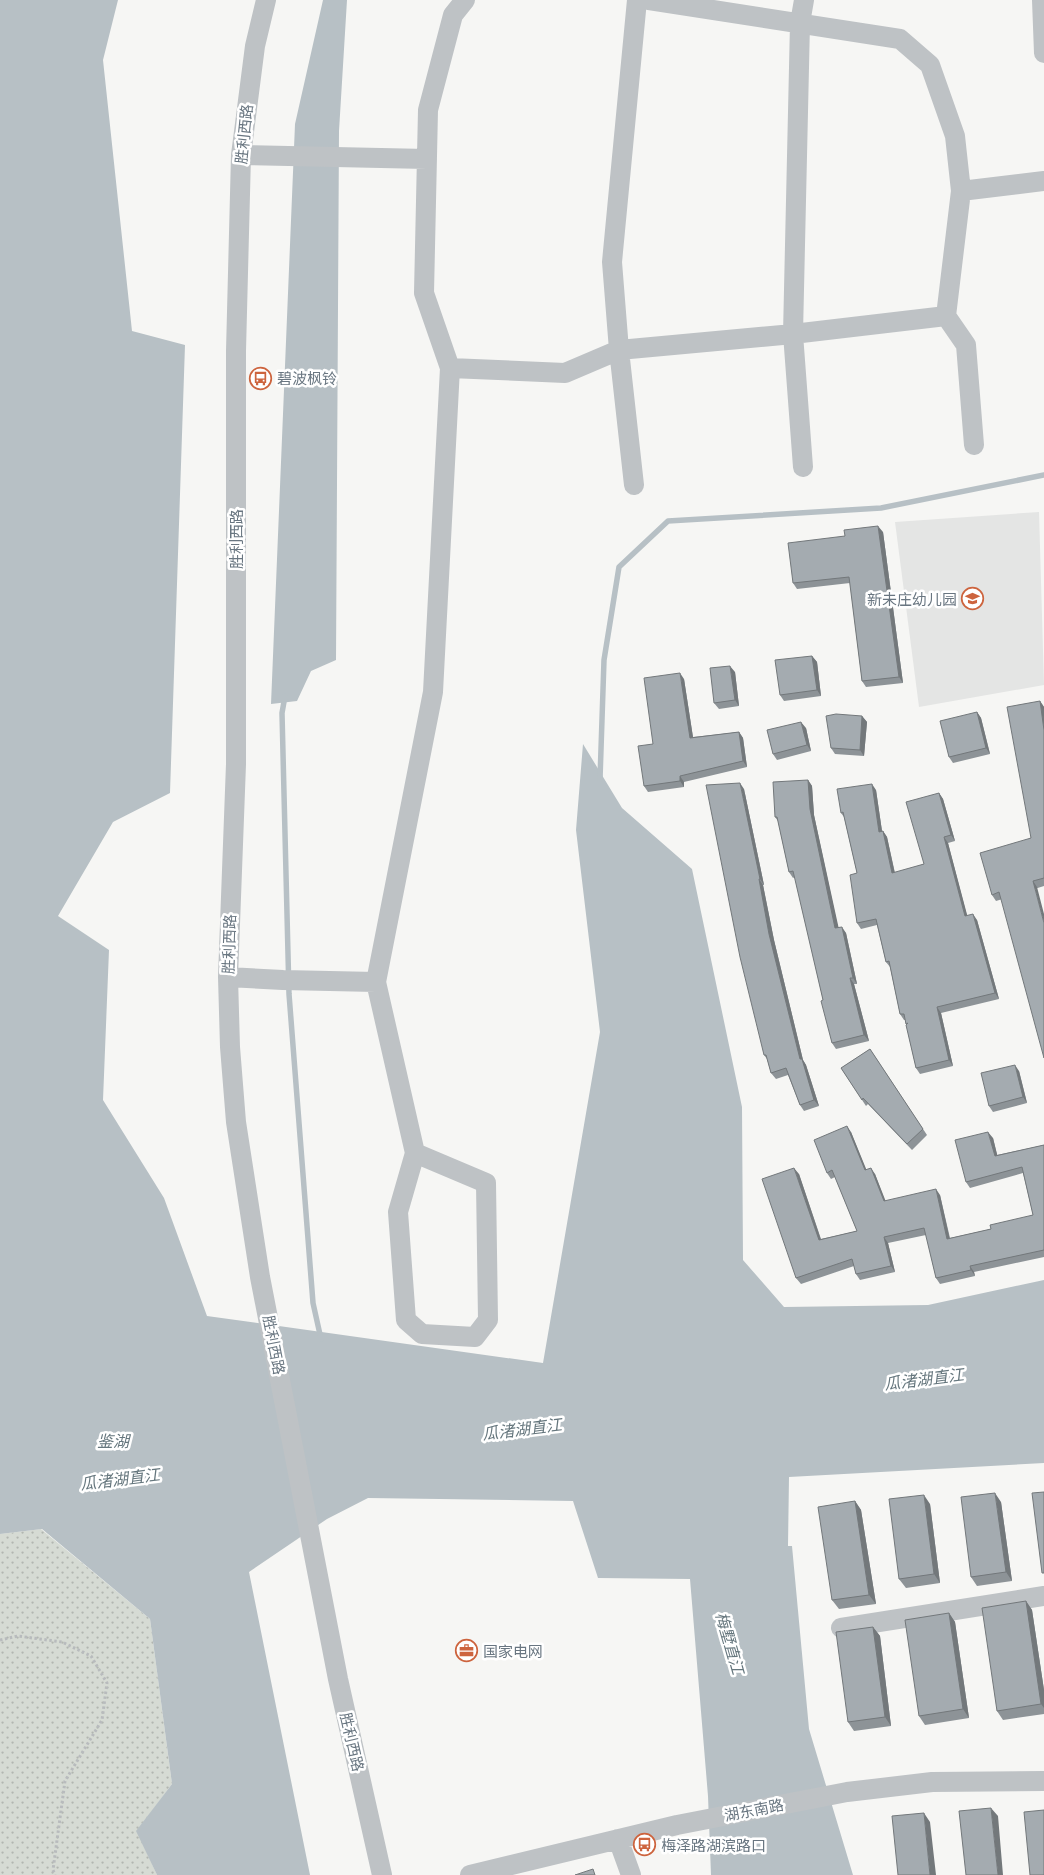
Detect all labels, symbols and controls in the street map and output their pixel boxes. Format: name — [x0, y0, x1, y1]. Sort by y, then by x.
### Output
street label: 胜利西路 — [231, 103, 257, 165]
bus stop icon: 碧波枫铃 — [249, 366, 273, 390]
place label: 碧波枫铃 — [277, 369, 337, 388]
street label: 胜利西路 — [227, 509, 246, 569]
school or university icon: 新未庄幼儿园 — [961, 587, 985, 611]
place label: 新未庄幼儿园 — [867, 590, 957, 609]
street label: 胜利西路 — [218, 914, 240, 974]
street label: 胜利西路 — [259, 1314, 289, 1376]
water label: 瓜渚湖直江 — [883, 1364, 967, 1394]
water label: 瓜渚湖直江 — [481, 1414, 565, 1444]
water label: 鉴湖 — [97, 1431, 132, 1451]
water label: 瓜渚湖直江 — [79, 1464, 163, 1494]
water label: 梅墅直江 — [712, 1609, 749, 1678]
office icon: 国家电网 — [455, 1639, 479, 1663]
place label: 国家电网 — [483, 1642, 543, 1661]
street label: 胜利西路 — [336, 1711, 368, 1773]
street label: 湖东南路 — [723, 1795, 785, 1825]
bus stop icon: 梅泽路湖滨路口 — [633, 1833, 657, 1857]
place label: 梅泽路湖滨路口 — [661, 1836, 766, 1855]

